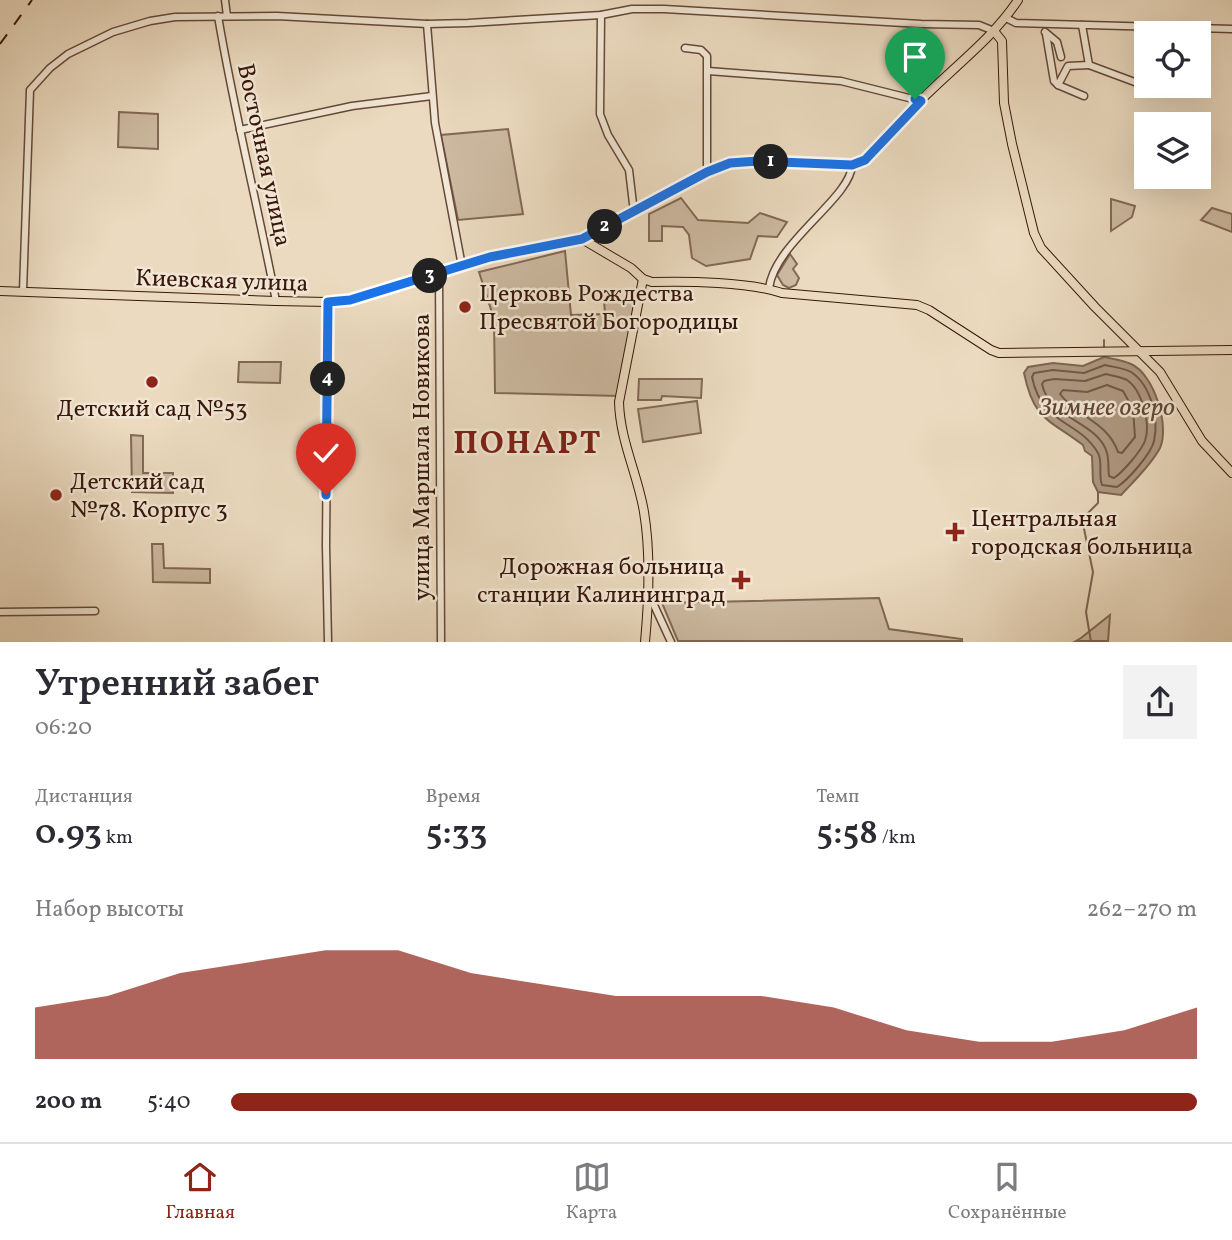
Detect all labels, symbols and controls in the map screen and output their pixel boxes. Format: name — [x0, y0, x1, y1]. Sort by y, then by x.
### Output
map controls — [1134, 21, 1211, 189]
button: locate — [1134, 21, 1211, 98]
pin — [885, 27, 945, 99]
icon: arrive — [896, 38, 934, 76]
street label: Восточная улица — [227, 61, 299, 250]
button: layers — [1134, 112, 1211, 189]
pin: 1 — [754, 144, 788, 180]
text: 1 — [767, 148, 774, 174]
pin: 2 — [588, 210, 622, 244]
text: 2 — [600, 213, 609, 239]
pin: 3 — [412, 258, 448, 294]
street label: Киевская улица — [135, 262, 309, 302]
text: 3 — [425, 262, 434, 288]
place label: Церковь Рождества Пресвятой Богородицы — [479, 278, 738, 340]
marker: Церковь Рождества Пресвятой Богородицы — [457, 299, 473, 315]
street label: улица Маршала Новикова — [406, 313, 440, 601]
pin: 4 — [310, 362, 346, 396]
text: 4 — [322, 365, 333, 391]
marker: Детский сад №53 — [144, 374, 160, 390]
water label: Зимнее озеро — [1038, 390, 1175, 426]
place label: Детский сад №53 — [56, 393, 248, 427]
pin — [296, 423, 356, 495]
district label: ПОНАРТ — [453, 423, 603, 467]
icon: check — [307, 434, 345, 472]
place label: Детский сад №78. Корпус 3 — [70, 466, 228, 528]
marker: Детский сад №78. Корпус 3 — [48, 487, 64, 503]
place label: Центральная городская больница — [971, 503, 1193, 565]
marker: Центральная городская больница — [945, 522, 965, 542]
place label: Дорожная больница станции Калининград — [477, 551, 725, 613]
marker: Дорожная больница станции Калининград — [731, 570, 751, 590]
text: Утренний забег — [35, 659, 319, 712]
button: share — [1123, 665, 1197, 739]
text: 06:20 — [35, 712, 92, 744]
text: Дистанция — [35, 784, 133, 810]
text: Время — [426, 784, 480, 810]
text: Темп — [816, 784, 859, 810]
text: 0.93 — [35, 810, 102, 858]
text: 5:33 — [426, 810, 487, 858]
text: 5:58 — [816, 810, 878, 858]
text: km — [102, 825, 133, 851]
text: /km — [878, 825, 916, 851]
text: Набор высоты — [35, 894, 184, 926]
text: 262–270 m — [1087, 894, 1197, 926]
text: 200 m — [35, 1086, 102, 1118]
text: 5:40 — [147, 1086, 191, 1118]
tab: Главная — [165, 1158, 235, 1226]
tab: Карта — [566, 1158, 617, 1226]
tab: Сохранённые — [948, 1158, 1067, 1226]

